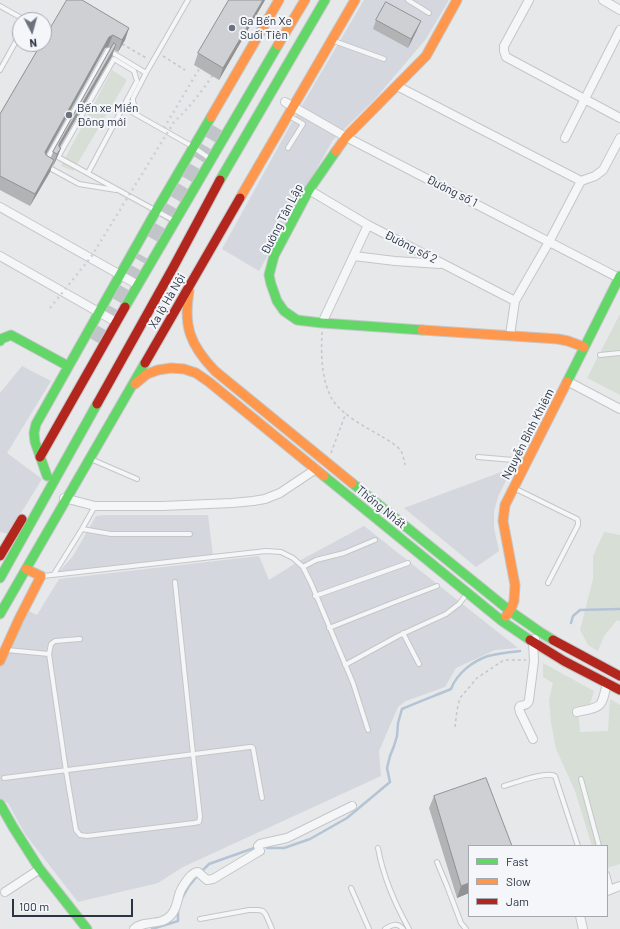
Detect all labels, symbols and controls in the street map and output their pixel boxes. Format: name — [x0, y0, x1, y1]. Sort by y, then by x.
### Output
north arrow — [12, 12, 52, 52]
place label: Ga Bến Xe Suối Tiên — [240, 14, 292, 42]
marker: Ga Bến Xe Suối Tiên — [227, 23, 237, 33]
text: N — [29, 37, 38, 50]
place label: Bến xe Miền Đông mới — [77, 101, 139, 129]
marker: Bến xe Miền Đông mới — [64, 110, 74, 120]
street label: Đường số 1 — [424, 172, 480, 210]
street label: Đường Tân Lập — [258, 181, 306, 257]
street label: Đường số 2 — [382, 228, 440, 266]
street label: Xa lộ Hà Nội — [146, 271, 188, 331]
street label: Nguyễn Bỉnh Khiêm — [499, 386, 557, 482]
street label: Thống Nhất — [353, 483, 409, 531]
legend — [468, 845, 608, 917]
text: Fast — [506, 854, 529, 868]
text: Slow — [506, 874, 531, 888]
scale bar — [14, 891, 135, 917]
text: Jam — [506, 894, 529, 908]
text: 100 m — [19, 899, 49, 913]

